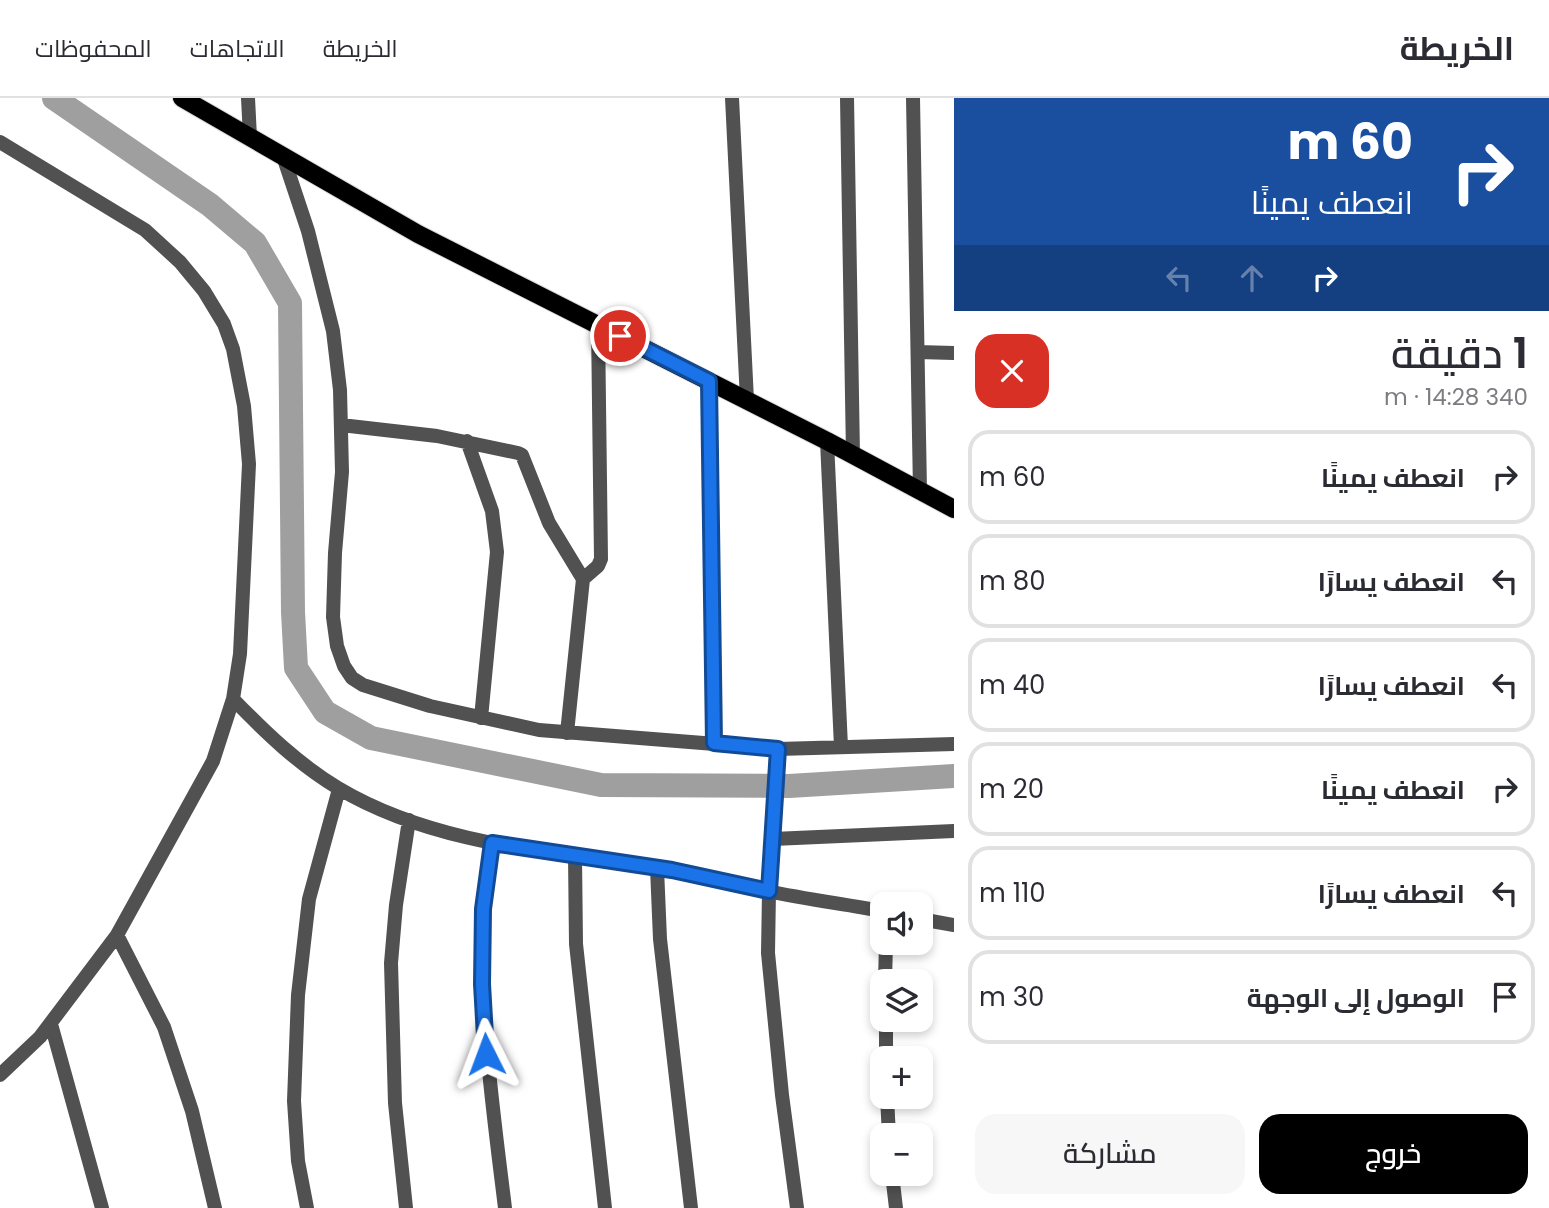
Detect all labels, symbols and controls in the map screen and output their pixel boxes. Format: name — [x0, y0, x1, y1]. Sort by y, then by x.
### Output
text: الخريطة — [1400, 25, 1514, 72]
text: المحفوظات — [35, 32, 152, 65]
text: الاتجاهات — [190, 32, 285, 65]
text: الخريطة — [323, 32, 398, 65]
text: 60 m — [1288, 108, 1413, 176]
icon: right — [1437, 126, 1528, 217]
text: انعطف يمينًا — [1251, 180, 1413, 225]
icon: left — [1160, 259, 1198, 297]
icon: ahead — [1233, 259, 1271, 297]
icon: right — [1306, 259, 1344, 297]
pin — [590, 306, 650, 366]
icon: arrive — [601, 317, 639, 355]
text: 1 دقيقة — [1391, 324, 1528, 383]
button: close — [975, 334, 1049, 408]
text: 340 m · 14:28 — [1384, 381, 1528, 413]
icon: right — [1486, 458, 1524, 496]
text: 60 m — [979, 459, 1046, 495]
text: انعطف يمينًا — [1321, 460, 1465, 496]
icon: left — [1486, 562, 1524, 600]
text: 80 m — [979, 563, 1045, 599]
text: انعطف يسارًا — [1318, 564, 1465, 600]
icon: left — [1486, 666, 1524, 704]
text: 40 m — [979, 667, 1045, 703]
text: انعطف يسارًا — [1318, 668, 1465, 704]
icon: right — [1486, 770, 1524, 808]
text: 20 m — [979, 771, 1044, 807]
text: انعطف يمينًا — [1321, 772, 1465, 808]
icon: left — [1486, 874, 1524, 912]
text: 110 m — [979, 875, 1046, 911]
text: انعطف يسارًا — [1318, 876, 1465, 912]
map controls — [870, 892, 933, 1186]
button: sound — [870, 892, 933, 955]
button: layers — [870, 969, 933, 1032]
icon: arrive — [1486, 978, 1524, 1016]
text: 30 m — [979, 979, 1044, 1015]
text: الوصول إلى الوجهة — [1247, 980, 1465, 1016]
position arrow — [449, 1017, 523, 1091]
button: + — [870, 1046, 933, 1109]
button: مشاركة — [975, 1114, 1245, 1194]
button: خروج — [1259, 1114, 1528, 1194]
button: − — [870, 1123, 933, 1186]

